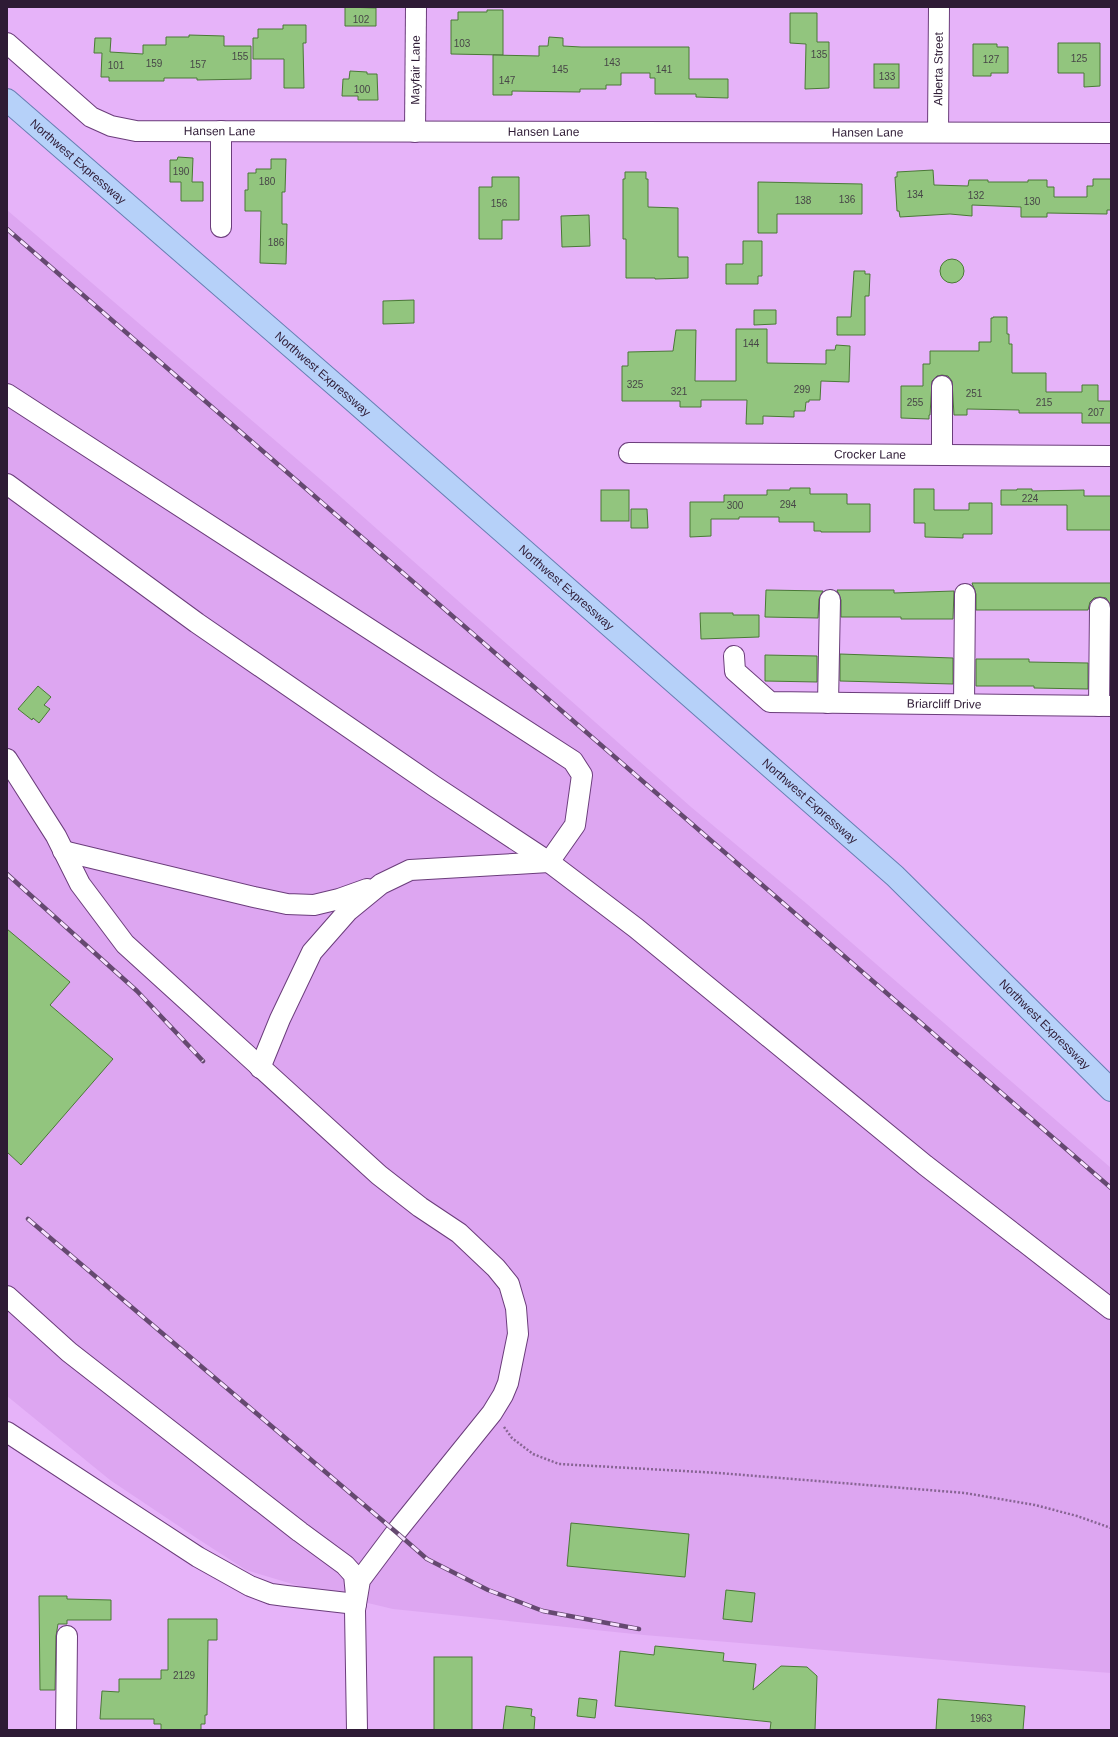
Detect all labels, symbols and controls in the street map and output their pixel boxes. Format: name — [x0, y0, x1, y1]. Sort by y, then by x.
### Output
house number: 102 — [353, 14, 370, 25]
street label: Alberta Street — [931, 32, 946, 106]
street label: Mayfair Lane — [408, 35, 423, 105]
house number: 103 — [454, 38, 471, 49]
house number: 135 — [811, 49, 828, 60]
house number: 155 — [232, 51, 249, 62]
house number: 125 — [1071, 53, 1088, 64]
house number: 127 — [983, 54, 1000, 65]
house number: 143 — [604, 57, 621, 68]
house number: 159 — [146, 58, 163, 69]
house number: 157 — [190, 59, 207, 70]
house number: 101 — [108, 60, 125, 71]
house number: 145 — [552, 64, 569, 75]
house number: 141 — [656, 64, 673, 75]
house number: 133 — [879, 71, 896, 82]
house number: 147 — [499, 75, 516, 86]
house number: 100 — [354, 84, 371, 95]
street label: Northwest Expressway — [27, 116, 129, 207]
street label: Hansen Lane — [184, 124, 256, 138]
street label: Hansen Lane — [508, 125, 580, 139]
street label: Hansen Lane — [832, 125, 904, 140]
house number: 190 — [173, 166, 190, 177]
house number: 180 — [259, 176, 276, 187]
house number: 134 — [907, 189, 924, 200]
house number: 132 — [968, 190, 985, 201]
house number: 136 — [839, 194, 856, 205]
house number: 138 — [795, 195, 812, 206]
house number: 130 — [1024, 196, 1041, 207]
house number: 156 — [491, 198, 508, 209]
house number: 186 — [268, 237, 285, 248]
street label: Northwest Expressway — [272, 329, 373, 419]
house number: 144 — [743, 338, 760, 349]
house number: 325 — [627, 379, 644, 390]
house number: 299 — [794, 384, 811, 395]
house number: 321 — [671, 386, 688, 397]
house number: 251 — [966, 388, 983, 399]
house number: 255 — [907, 397, 924, 408]
house number: 215 — [1036, 397, 1053, 408]
house number: 207 — [1088, 407, 1105, 418]
street label: Crocker Lane — [834, 447, 906, 462]
house number: 224 — [1022, 493, 1039, 504]
house number: 294 — [780, 499, 797, 510]
house number: 300 — [727, 500, 744, 511]
street label: Northwest Expressway — [516, 542, 617, 633]
street label: Briarcliff Drive — [907, 697, 982, 711]
street label: Northwest Expressway — [759, 756, 860, 847]
street label: Northwest Expressway — [996, 976, 1093, 1072]
house number: 2129 — [173, 1670, 196, 1681]
house number: 1963 — [970, 1713, 993, 1724]

